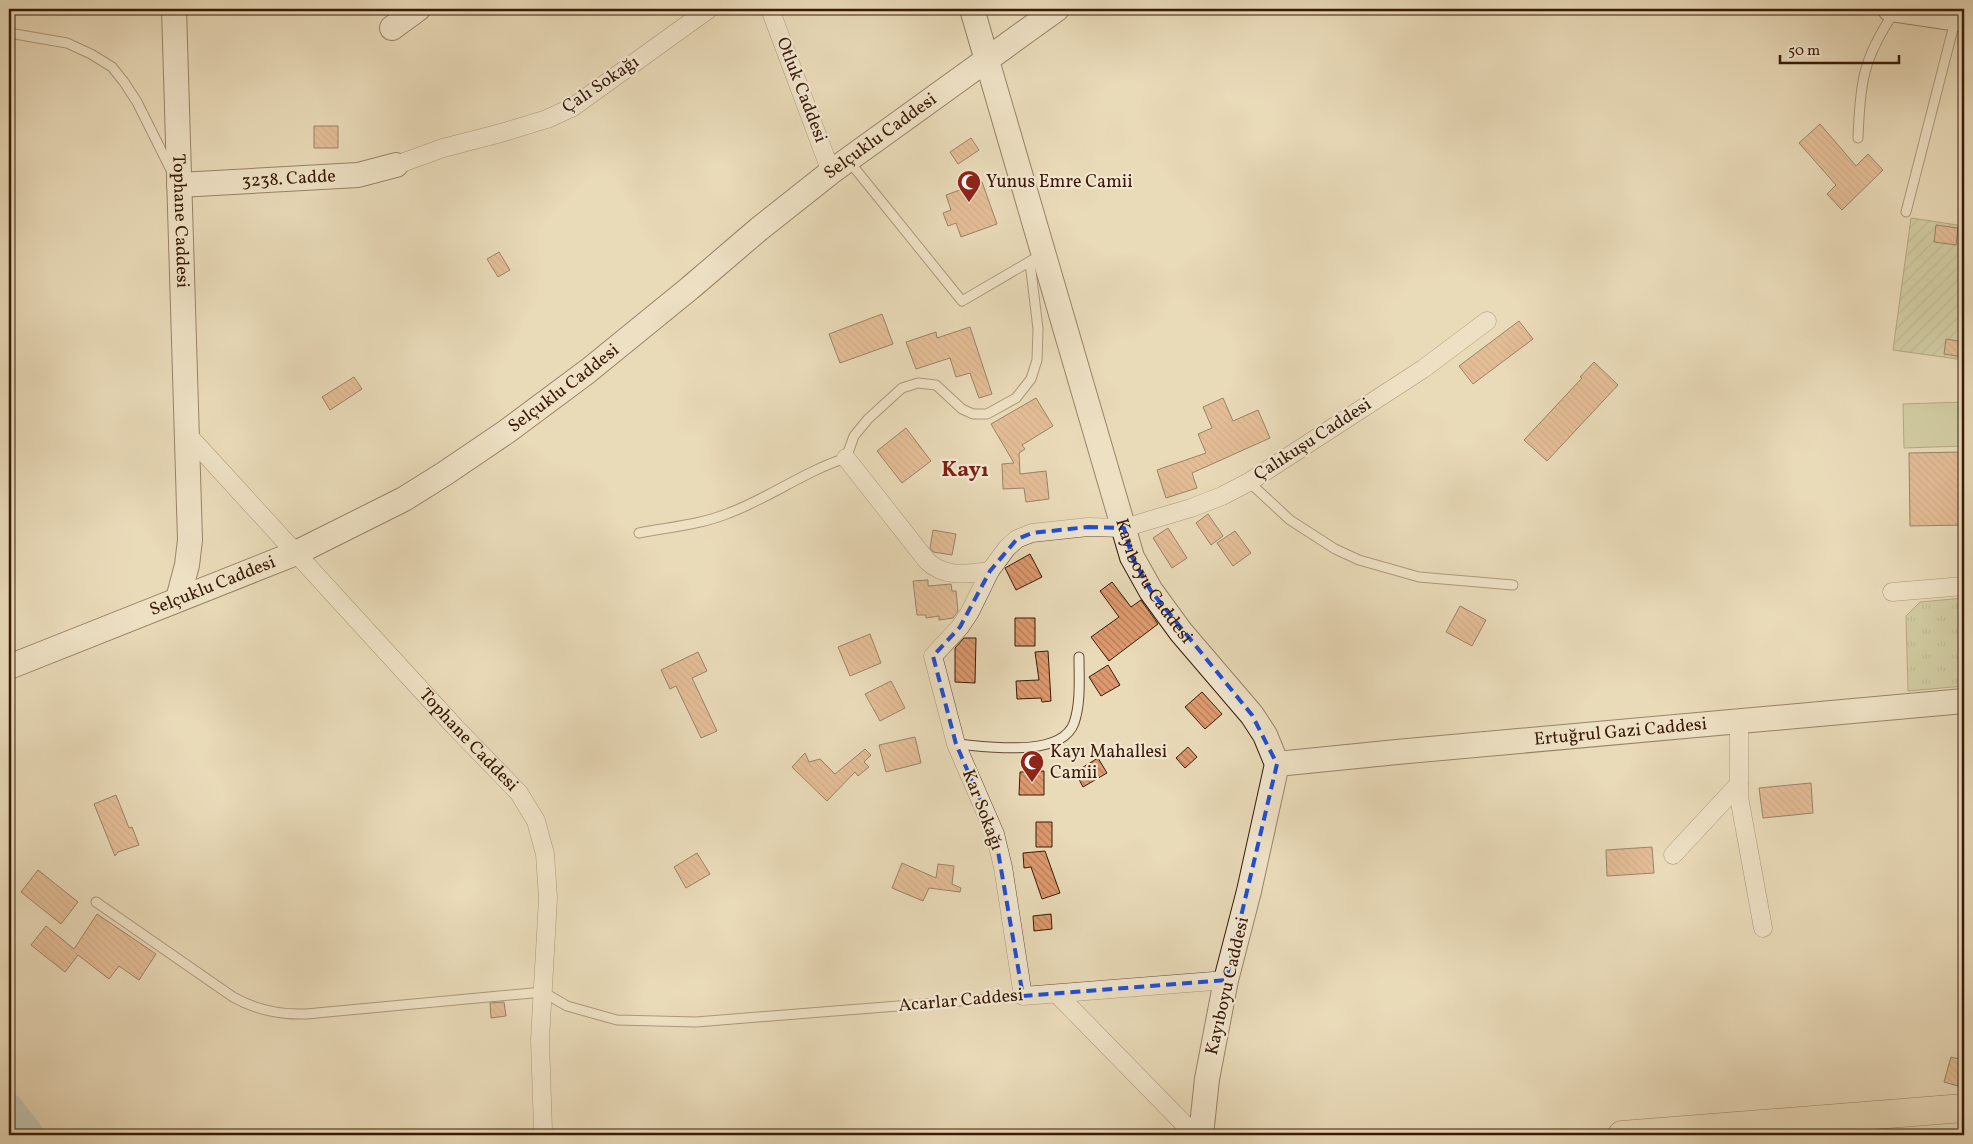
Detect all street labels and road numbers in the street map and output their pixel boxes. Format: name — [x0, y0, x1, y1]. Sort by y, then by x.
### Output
street label: Otluk Caddesi — [769, 34, 833, 146]
street label: Çalı Sokağı — [558, 50, 644, 120]
street label: Selçuklu Caddesi — [819, 87, 942, 185]
street label: Tophane Caddesi — [166, 153, 195, 288]
street label: 3238. Cadde — [241, 164, 337, 194]
street label: Selçuklu Caddesi — [503, 338, 625, 439]
street label: Çalıkuşu Caddesi — [1249, 393, 1377, 487]
street label: Kayıboyu Caddesi — [1109, 516, 1198, 649]
street label: Selçuklu Caddesi — [146, 550, 279, 622]
street label: Tophane Caddesi — [413, 683, 524, 798]
street label: Ertuğrul Gazi Caddesi — [1533, 712, 1708, 752]
street label: Kar Sokağı — [955, 766, 1009, 854]
street label: Kayıboyu Caddesi — [1200, 914, 1256, 1058]
street label: Acarlar Caddesi — [898, 983, 1024, 1019]

